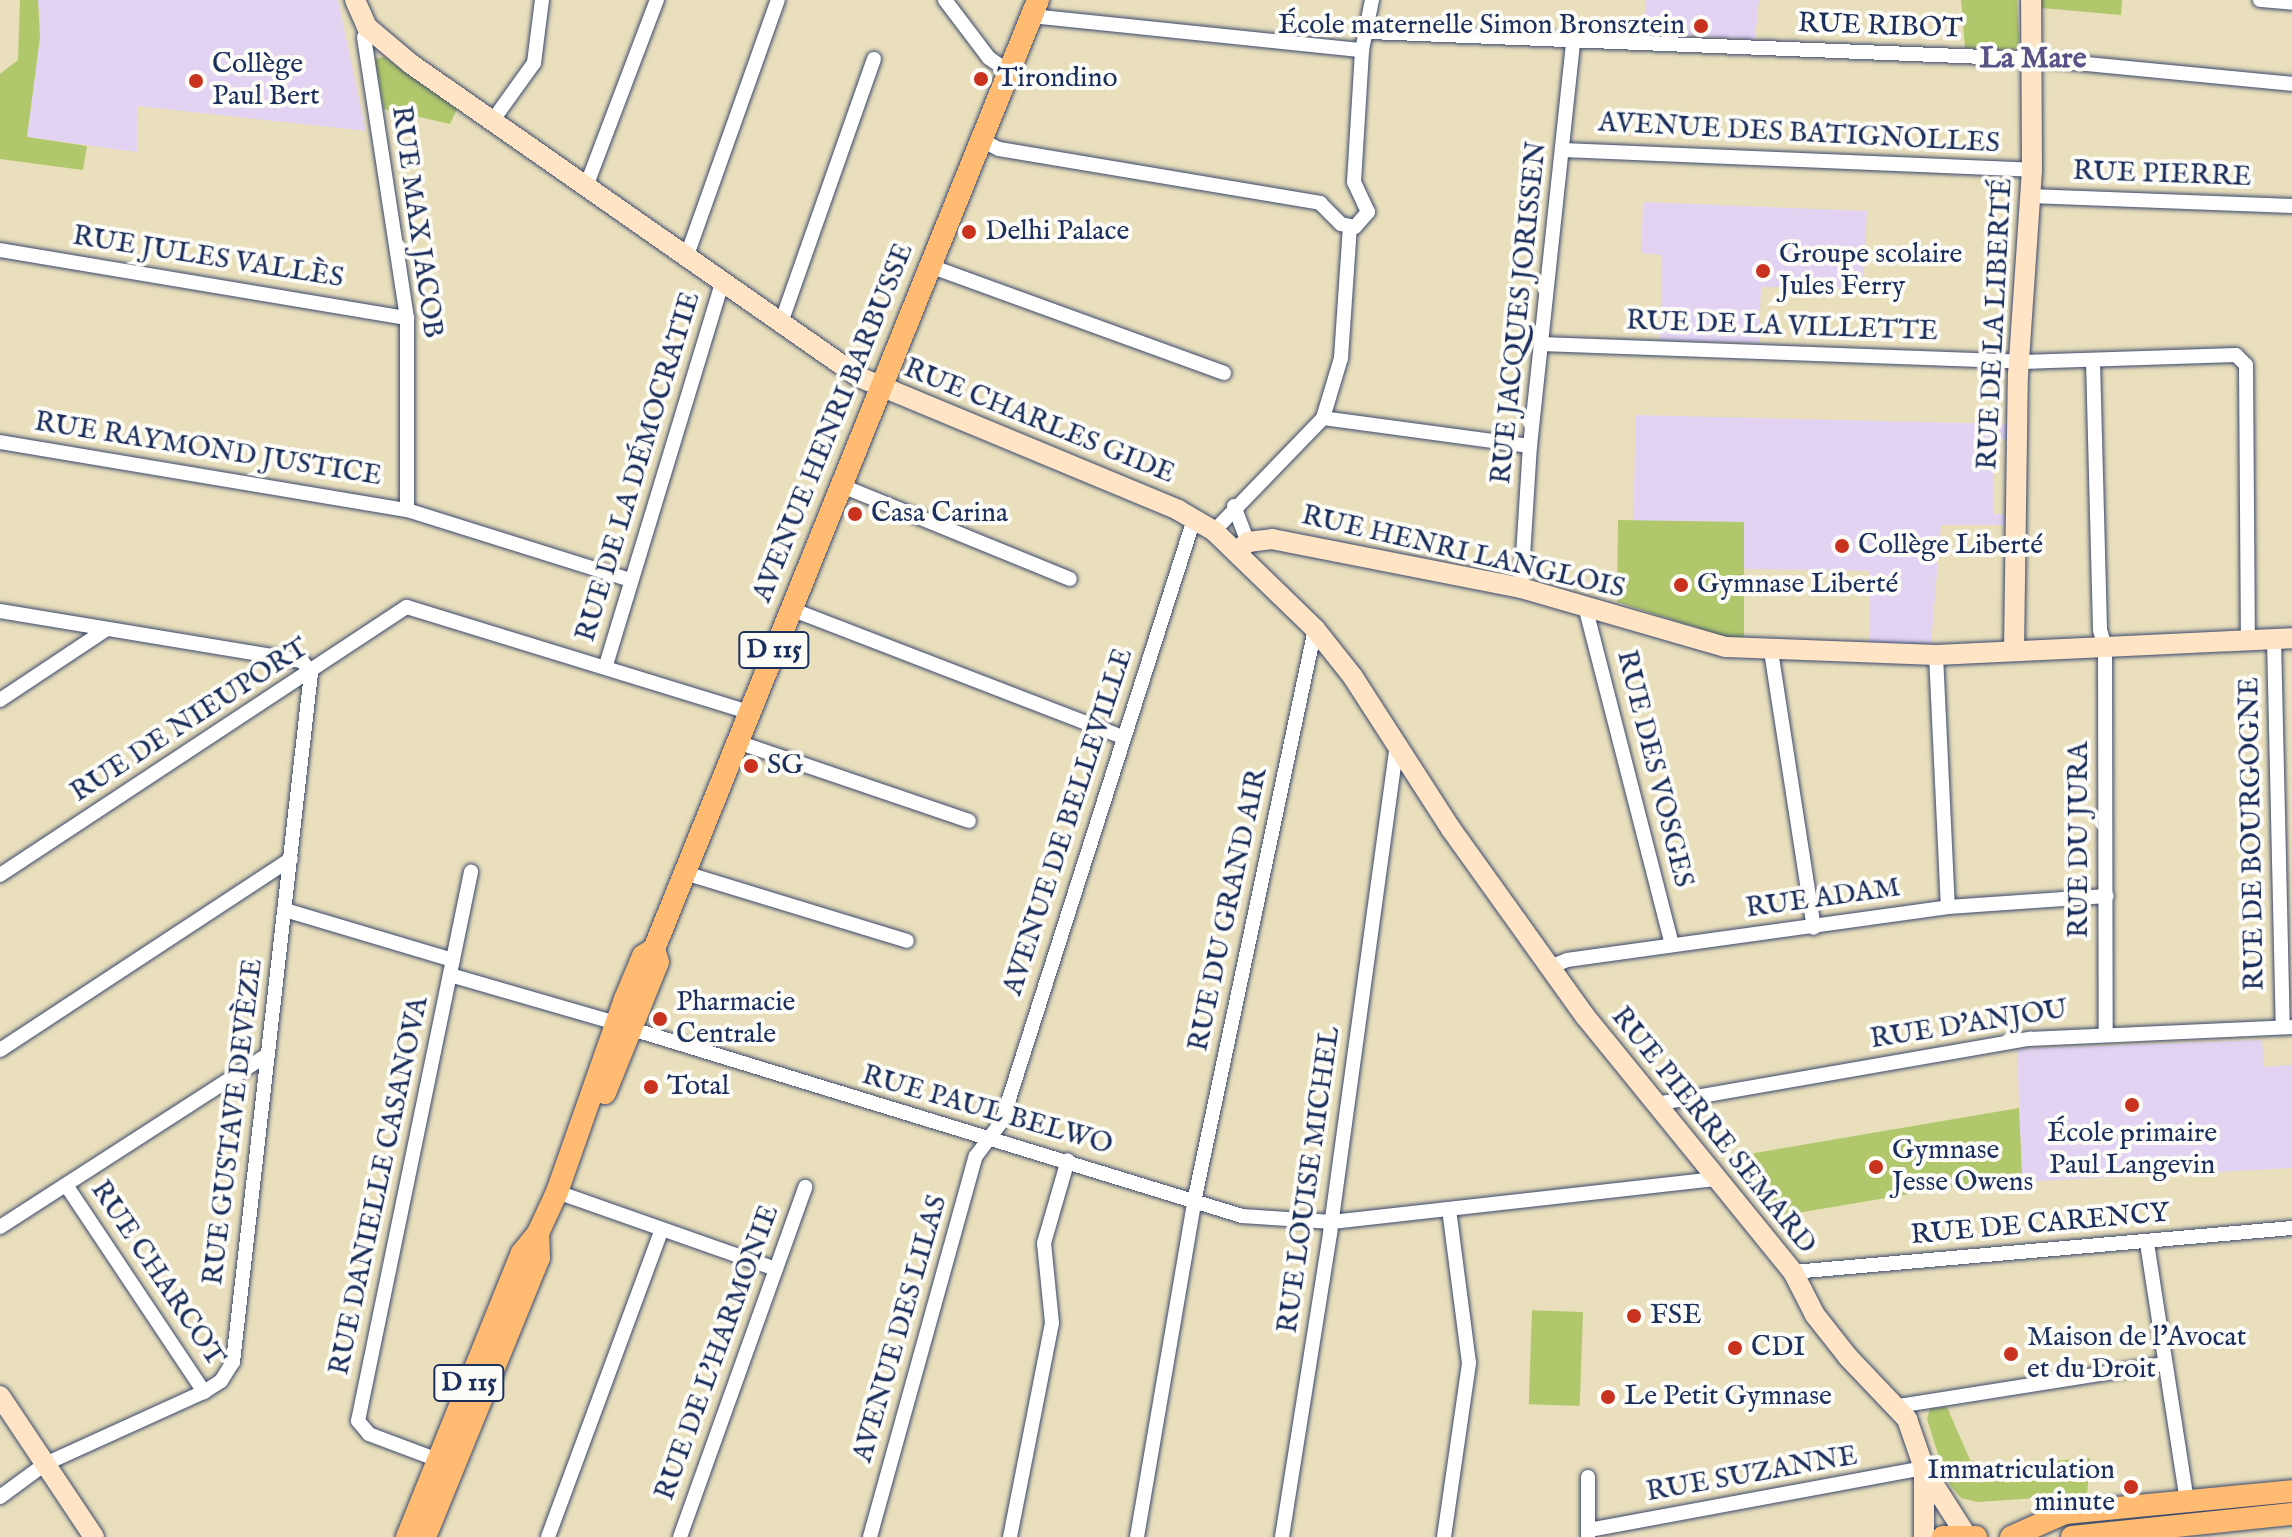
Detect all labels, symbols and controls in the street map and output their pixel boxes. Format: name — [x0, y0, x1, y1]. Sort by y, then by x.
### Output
street label: RUE RIBOT — [1797, 7, 1963, 47]
place label: École maternelle Simon Bronsztein — [1278, 9, 1685, 43]
marker: École maternelle Simon Bronsztein — [1692, 17, 1710, 35]
district label: La Mare — [1980, 41, 2086, 77]
place label: Collège Paul Bert — [212, 48, 320, 114]
place label: Tirondino — [997, 62, 1118, 96]
marker: Tirondino — [972, 70, 990, 88]
marker: Collège Paul Bert — [187, 72, 205, 90]
street label: RUE MAX JACOB — [383, 104, 449, 340]
street label: AVENUE DES BATIGNOLLES — [1597, 107, 2001, 161]
street label: RUE JACQUES JORISSEN — [1485, 140, 1555, 486]
street label: RUE PIERRE — [2072, 155, 2252, 195]
street label: RUE DE LA LIBERTÉ — [1972, 177, 2020, 471]
place label: Delhi Palace — [985, 215, 1129, 249]
street label: RUE JULES VALLÈS — [70, 220, 346, 296]
marker: Delhi Palace — [960, 223, 978, 241]
place label: Groupe scolaire Jules Ferry — [1779, 238, 1962, 304]
street label: AVENUE HENRI BARBUSSE — [746, 239, 922, 607]
marker: Groupe scolaire Jules Ferry — [1754, 262, 1772, 280]
street label: RUE DE LA DÉMOCRATIE — [570, 288, 708, 646]
street label: RUE DE LA VILLETTE — [1625, 305, 1939, 349]
street label: RUE CHARLES GIDE — [899, 352, 1179, 492]
street label: RUE RAYMOND JUSTICE — [32, 406, 384, 494]
place label: Casa Carina — [871, 497, 1008, 531]
street label: RUE HENRI LANGLOIS — [1298, 499, 1628, 607]
marker: Casa Carina — [846, 505, 864, 523]
place label: Collège Liberté — [1858, 529, 2043, 563]
marker: Collège Liberté — [1833, 537, 1851, 555]
place label: Gymnase Liberté — [1697, 568, 1898, 602]
marker: Gymnase Liberté — [1672, 576, 1690, 594]
road number: D 115 — [738, 628, 810, 672]
street label: RUE DE NIEUPORT — [65, 632, 315, 810]
street label: AVENUE DE BELLEVILLE — [997, 644, 1141, 1000]
street label: RUE DES VOSGES — [1608, 647, 1700, 891]
street label: RUE DE BOURGOGNE — [2233, 677, 2273, 991]
street label: RUE DU JURA — [2063, 742, 2097, 938]
place label: SG — [767, 749, 804, 783]
marker: SG — [742, 757, 760, 775]
street label: RUE DU GRAND AIR — [1183, 765, 1275, 1055]
street label: RUE ADAM — [1744, 872, 1902, 926]
street label: RUE GUSTAVE DEVÈZE — [197, 957, 271, 1287]
place label: Pharmacie Centrale — [676, 986, 795, 1052]
street label: RUE D'ANJOU — [1868, 993, 2070, 1057]
street label: RUE DANIELLE CASANOVA — [323, 994, 437, 1378]
street label: RUE PIERRE SEMARD — [1603, 1001, 1823, 1261]
marker: Pharmacie Centrale — [651, 1010, 669, 1028]
street label: RUE LOUISE MICHEL — [1272, 1024, 1348, 1336]
street label: RUE PAUL BELWO — [858, 1059, 1116, 1163]
place label: Total — [667, 1070, 729, 1104]
marker: Total — [642, 1078, 660, 1096]
marker: École primaire Paul Langevin — [2123, 1096, 2141, 1114]
place label: École primaire Paul Langevin — [2047, 1117, 2217, 1183]
place label: Gymnase Jesse Owens — [1892, 1134, 2033, 1200]
marker: Gymnase Jesse Owens — [1867, 1158, 1885, 1176]
street label: RUE CHARCOT — [82, 1175, 232, 1373]
street label: AVENUE DES LILAS — [847, 1192, 955, 1466]
street label: RUE DE CARENCY — [1909, 1197, 2171, 1253]
street label: RUE DE L'HARMONIE — [649, 1201, 787, 1505]
place label: FSE — [1650, 1299, 1702, 1333]
marker: FSE — [1625, 1307, 1643, 1325]
place label: Maison de l'Avocat et du Droit — [2027, 1321, 2246, 1387]
place label: CDI — [1751, 1331, 1805, 1365]
marker: CDI — [1726, 1339, 1744, 1357]
marker: Maison de l'Avocat et du Droit — [2002, 1345, 2020, 1363]
road number: D 115 — [433, 1361, 505, 1405]
place label: Le Petit Gymnase — [1624, 1380, 1832, 1414]
marker: Le Petit Gymnase — [1599, 1388, 1617, 1406]
street label: RUE SUZANNE — [1644, 1440, 1860, 1510]
place label: Immatriculation minute — [1927, 1454, 2115, 1520]
marker: Immatriculation minute — [2122, 1478, 2140, 1496]

